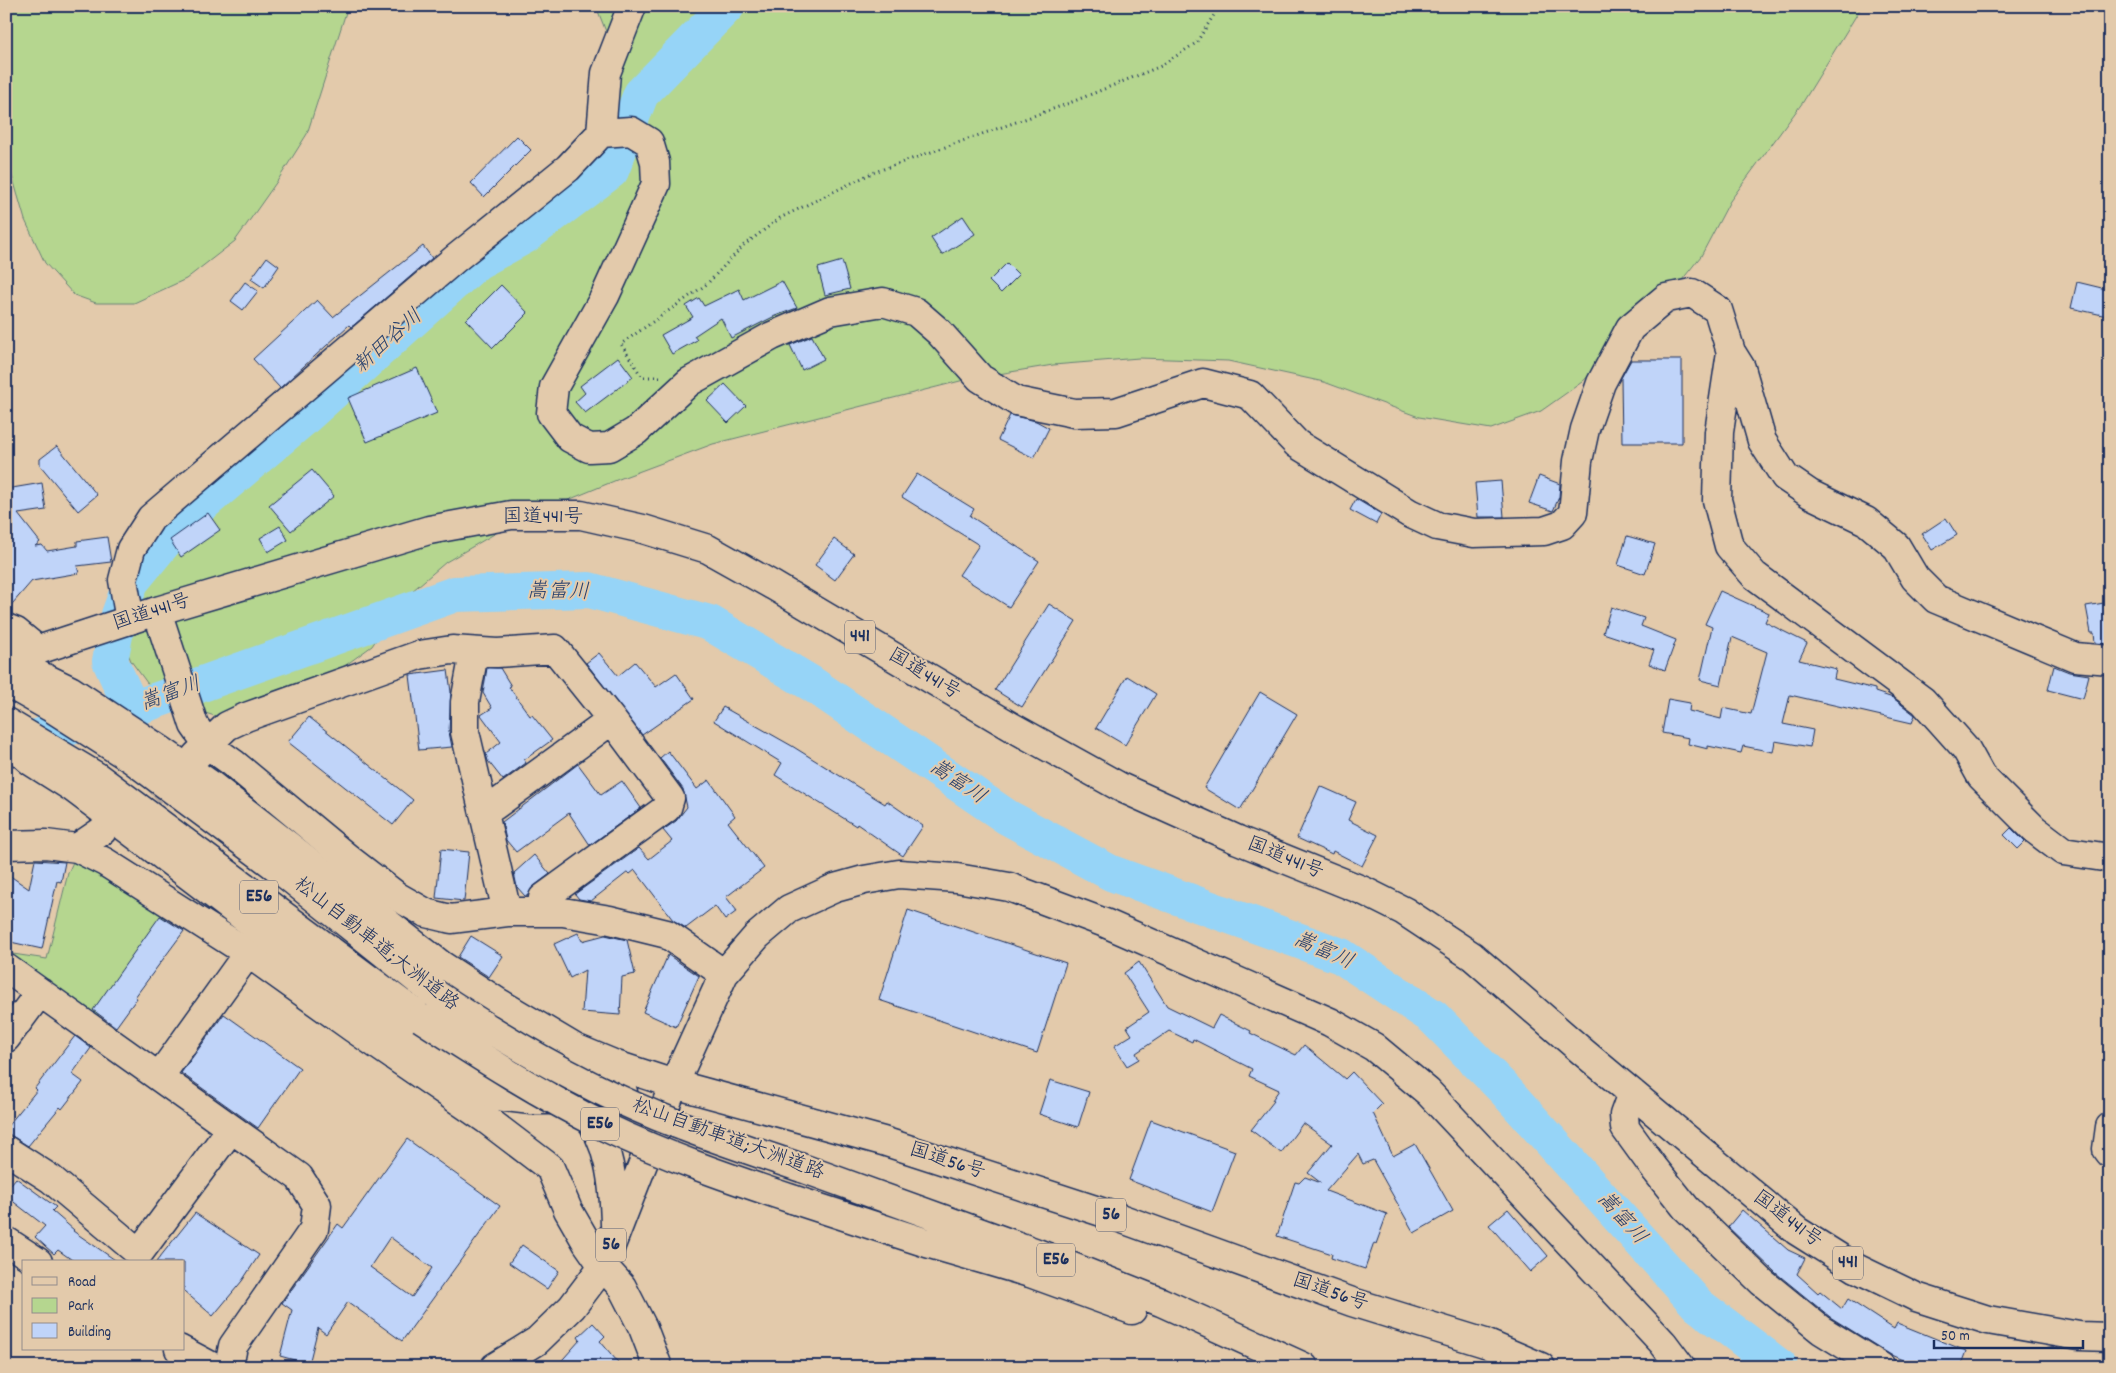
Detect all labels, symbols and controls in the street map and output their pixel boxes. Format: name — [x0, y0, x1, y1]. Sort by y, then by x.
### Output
water label: 新田谷川 — [348, 303, 430, 381]
street label: 国道441号 — [503, 504, 583, 532]
water label: 嵩富川 — [526, 577, 590, 609]
street label: 国道441号 — [109, 587, 195, 639]
road number: 441 — [845, 620, 875, 654]
street label: 国道441号 — [882, 642, 966, 708]
water label: 嵩富川 — [136, 670, 206, 720]
water label: 嵩富川 — [922, 753, 992, 813]
street label: 国道441号 — [1242, 831, 1328, 887]
street label: 松山自動車道;大洲道路 — [287, 871, 465, 1019]
road number: E56 — [240, 880, 278, 914]
water label: 嵩富川 — [1288, 925, 1358, 979]
street label: 松山自動車道;大洲道路 — [628, 1092, 828, 1188]
road number: E56 — [581, 1108, 619, 1140]
street label: 国道56号 — [905, 1136, 989, 1188]
street label: 国道441号 — [1746, 1184, 1828, 1256]
water label: 嵩富川 — [1589, 1186, 1653, 1252]
road number: 56 — [1096, 1198, 1126, 1232]
road number: 56 — [596, 1228, 626, 1262]
road number: E56 — [1037, 1244, 1075, 1276]
road number: 441 — [1833, 1246, 1863, 1280]
legend — [22, 1260, 185, 1350]
street label: 国道56号 — [1288, 1267, 1372, 1319]
text: Road — [68, 1272, 96, 1294]
text: Park — [68, 1296, 94, 1318]
scale bar — [1934, 1318, 2082, 1350]
text: Building — [68, 1322, 111, 1344]
text: 50 m — [1941, 1326, 1970, 1348]

